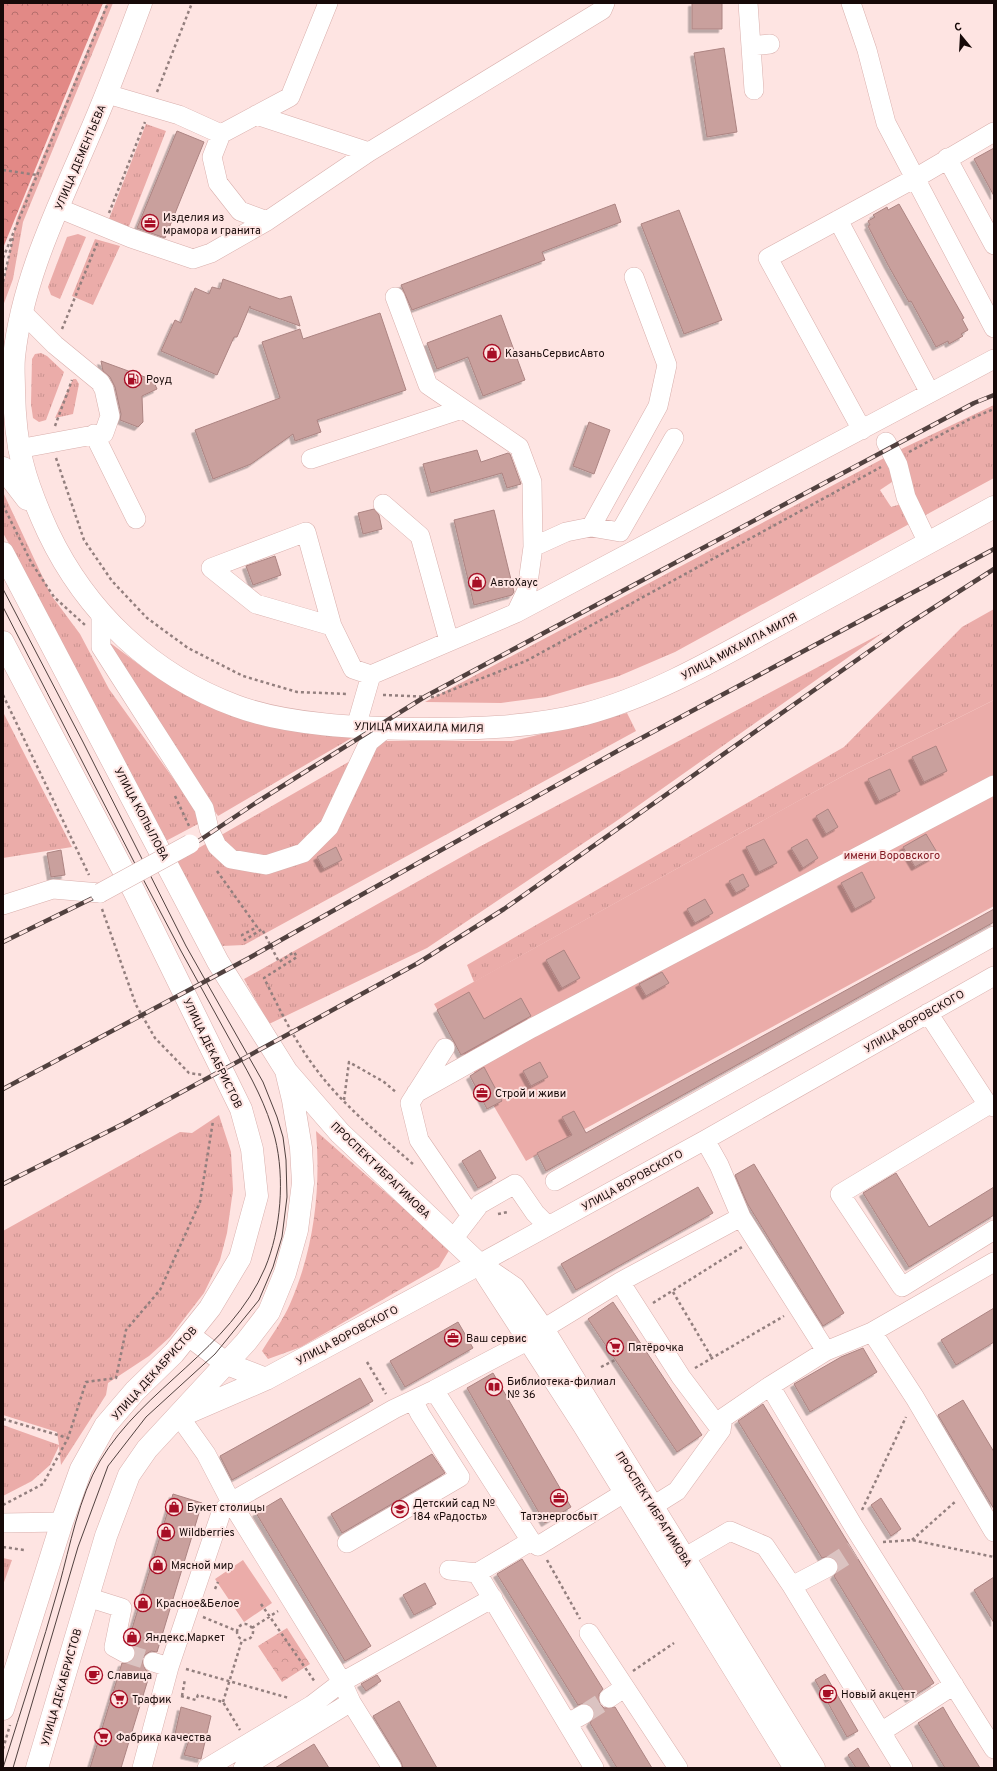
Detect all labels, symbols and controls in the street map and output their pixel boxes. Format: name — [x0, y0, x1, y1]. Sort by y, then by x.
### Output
north arrow — [941, 16, 981, 56]
text: С — [953, 20, 964, 35]
street label: УЛИЦА ДЕМЕНТЬЕВА — [52, 102, 110, 212]
place label: Изделия из мрамора и гранита — [163, 211, 261, 238]
office icon: Изделия из мрамора и гранита — [140, 213, 160, 233]
shop icon: КазаньСервисАвто — [482, 343, 502, 363]
place label: КазаньСервисАвто — [505, 347, 605, 361]
fuel station icon: Роуд — [123, 369, 143, 389]
place label: Роуд — [146, 373, 172, 387]
shop icon: АвтоХаус — [467, 572, 487, 592]
place label: АвтоХаус — [490, 576, 538, 590]
street label: УЛИЦА МИХАИЛА МИЛЯ — [679, 610, 800, 683]
street label: УЛИЦА МИХАИЛА МИЛЯ — [354, 720, 484, 736]
street label: УЛИЦА КОПЫЛОВА — [111, 765, 172, 864]
park label: имени Воровского — [844, 849, 940, 863]
street label: УЛИЦА ВОРОВСКОГО — [862, 987, 967, 1056]
street label: УЛИЦА ДЕКАБРИСТОВ — [179, 996, 245, 1111]
office icon: Строй и живи — [472, 1083, 492, 1103]
place label: Строй и живи — [495, 1087, 566, 1101]
street label: ПРОСПЕКТ ИБРАГИМОВА — [328, 1119, 433, 1222]
street label: УЛИЦА ВОРОВСКОГО — [579, 1147, 686, 1215]
street label: УЛИЦА ВОРОВСКОГО — [294, 1303, 401, 1369]
street label: УЛИЦА ДЕКАБРИСТОВ — [109, 1324, 200, 1423]
office icon: Ваш сервис — [443, 1328, 463, 1348]
place label: Ваш сервис — [466, 1332, 527, 1346]
supermarket icon: Пятёрочка — [605, 1337, 625, 1357]
place label: Пятёрочка — [628, 1341, 684, 1355]
place label: Библиотека-филиал № 36 — [507, 1375, 616, 1402]
library icon: Библиотека-филиал № 36 — [484, 1377, 504, 1397]
street label: ПРОСПЕКТ ИБРАГИМОВА — [612, 1449, 694, 1570]
office icon: Татэнергосбыт — [549, 1488, 569, 1508]
shop icon: Букет столицы — [164, 1497, 184, 1517]
place label: Детский сад № 184 «Радость» — [413, 1497, 495, 1524]
school or university icon: Детский сад № 184 «Радость» — [390, 1499, 410, 1519]
place label: Букет столицы — [187, 1501, 265, 1515]
place label: Татэнергосбыт — [520, 1510, 598, 1524]
shop icon: Wildberries — [156, 1522, 176, 1542]
place label: Wildberries — [179, 1526, 235, 1540]
shop icon: Мясной мир — [148, 1555, 168, 1575]
place label: Мясной мир — [171, 1559, 233, 1573]
shop icon: Красное&Белое — [133, 1593, 153, 1613]
place label: Красное&Белое — [156, 1597, 239, 1611]
street label: УЛИЦА ДЕКАБРИСТОВ — [39, 1627, 85, 1747]
shop icon: Яндекс.Маркет — [122, 1627, 142, 1647]
place label: Яндекс.Маркет — [145, 1631, 225, 1645]
cafe icon: Славица — [84, 1665, 104, 1685]
place label: Славица — [107, 1669, 152, 1683]
cafe icon: Новый акцент — [818, 1684, 838, 1704]
place label: Новый акцент — [841, 1688, 915, 1702]
supermarket icon: Трафик — [109, 1689, 129, 1709]
place label: Трафик — [132, 1693, 172, 1707]
supermarket icon: Фабрика качества — [93, 1727, 113, 1747]
place label: Фабрика качества — [116, 1731, 211, 1745]

